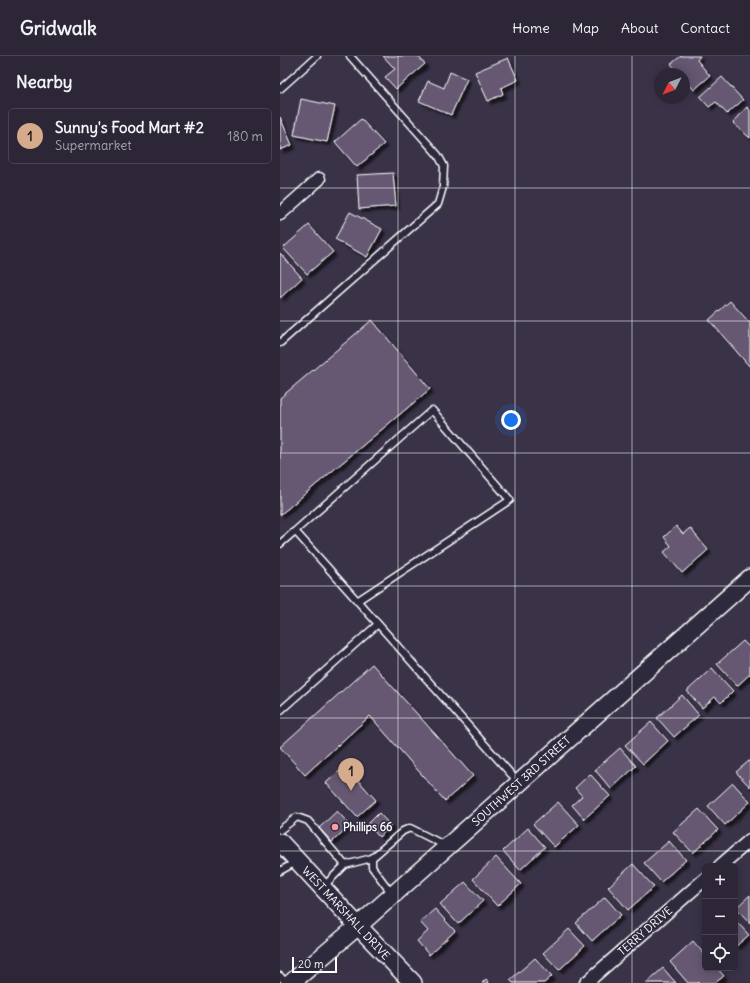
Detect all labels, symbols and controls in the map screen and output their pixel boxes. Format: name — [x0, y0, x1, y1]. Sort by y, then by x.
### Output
text: Gridwalk — [20, 16, 97, 40]
text: Home — [512, 19, 550, 37]
text: Map — [572, 19, 599, 37]
text: About — [621, 19, 659, 37]
text: Contact — [681, 19, 730, 37]
north arrow — [654, 68, 690, 104]
text: Nearby — [16, 71, 72, 93]
text: Sunny's Food Mart #2 — [55, 118, 204, 137]
text: 1 — [27, 128, 33, 145]
text: 180 m — [227, 128, 263, 145]
text: Supermarket — [55, 137, 132, 154]
your location — [501, 410, 521, 430]
street label: SOUTHWEST 3RD STREET — [469, 733, 573, 829]
pin: 1 — [338, 758, 364, 791]
place label: Phillips 66 — [343, 820, 392, 835]
marker: Phillips 66 — [330, 822, 340, 832]
street label: WEST MARSHALL DRIVE — [299, 863, 393, 963]
map controls — [702, 863, 738, 971]
button: + — [702, 863, 738, 899]
button: − — [702, 899, 738, 935]
street label: TERRY DRIVE — [615, 903, 675, 959]
button: locate — [702, 935, 738, 971]
scale bar — [292, 955, 337, 974]
text: 20 m — [298, 957, 324, 971]

